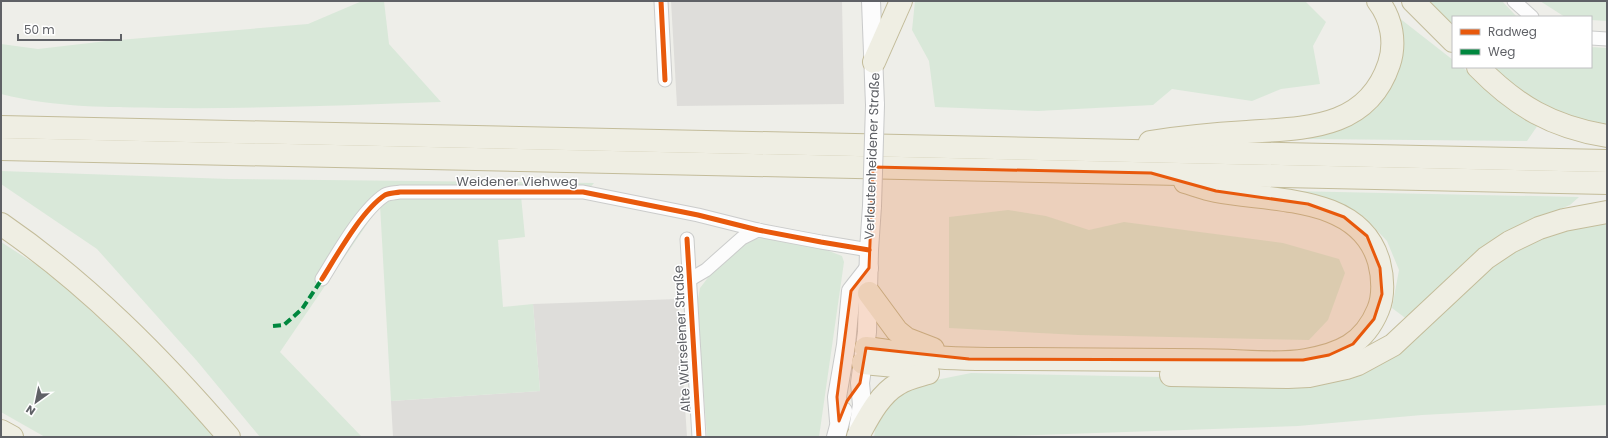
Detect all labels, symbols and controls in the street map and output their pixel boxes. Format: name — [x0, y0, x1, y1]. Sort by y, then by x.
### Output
scale bar — [18, 16, 121, 42]
legend — [1452, 16, 1592, 68]
text: 50 m — [24, 21, 55, 38]
text: Radweg — [1488, 23, 1537, 40]
text: Weg — [1488, 43, 1515, 60]
street label: Verlautenheidener Straße — [860, 72, 884, 240]
street label: Weidener Viehweg — [456, 172, 578, 191]
street label: Alte Würselener Straße — [669, 265, 695, 413]
north arrow — [16, 382, 56, 422]
text: N — [23, 401, 38, 419]

